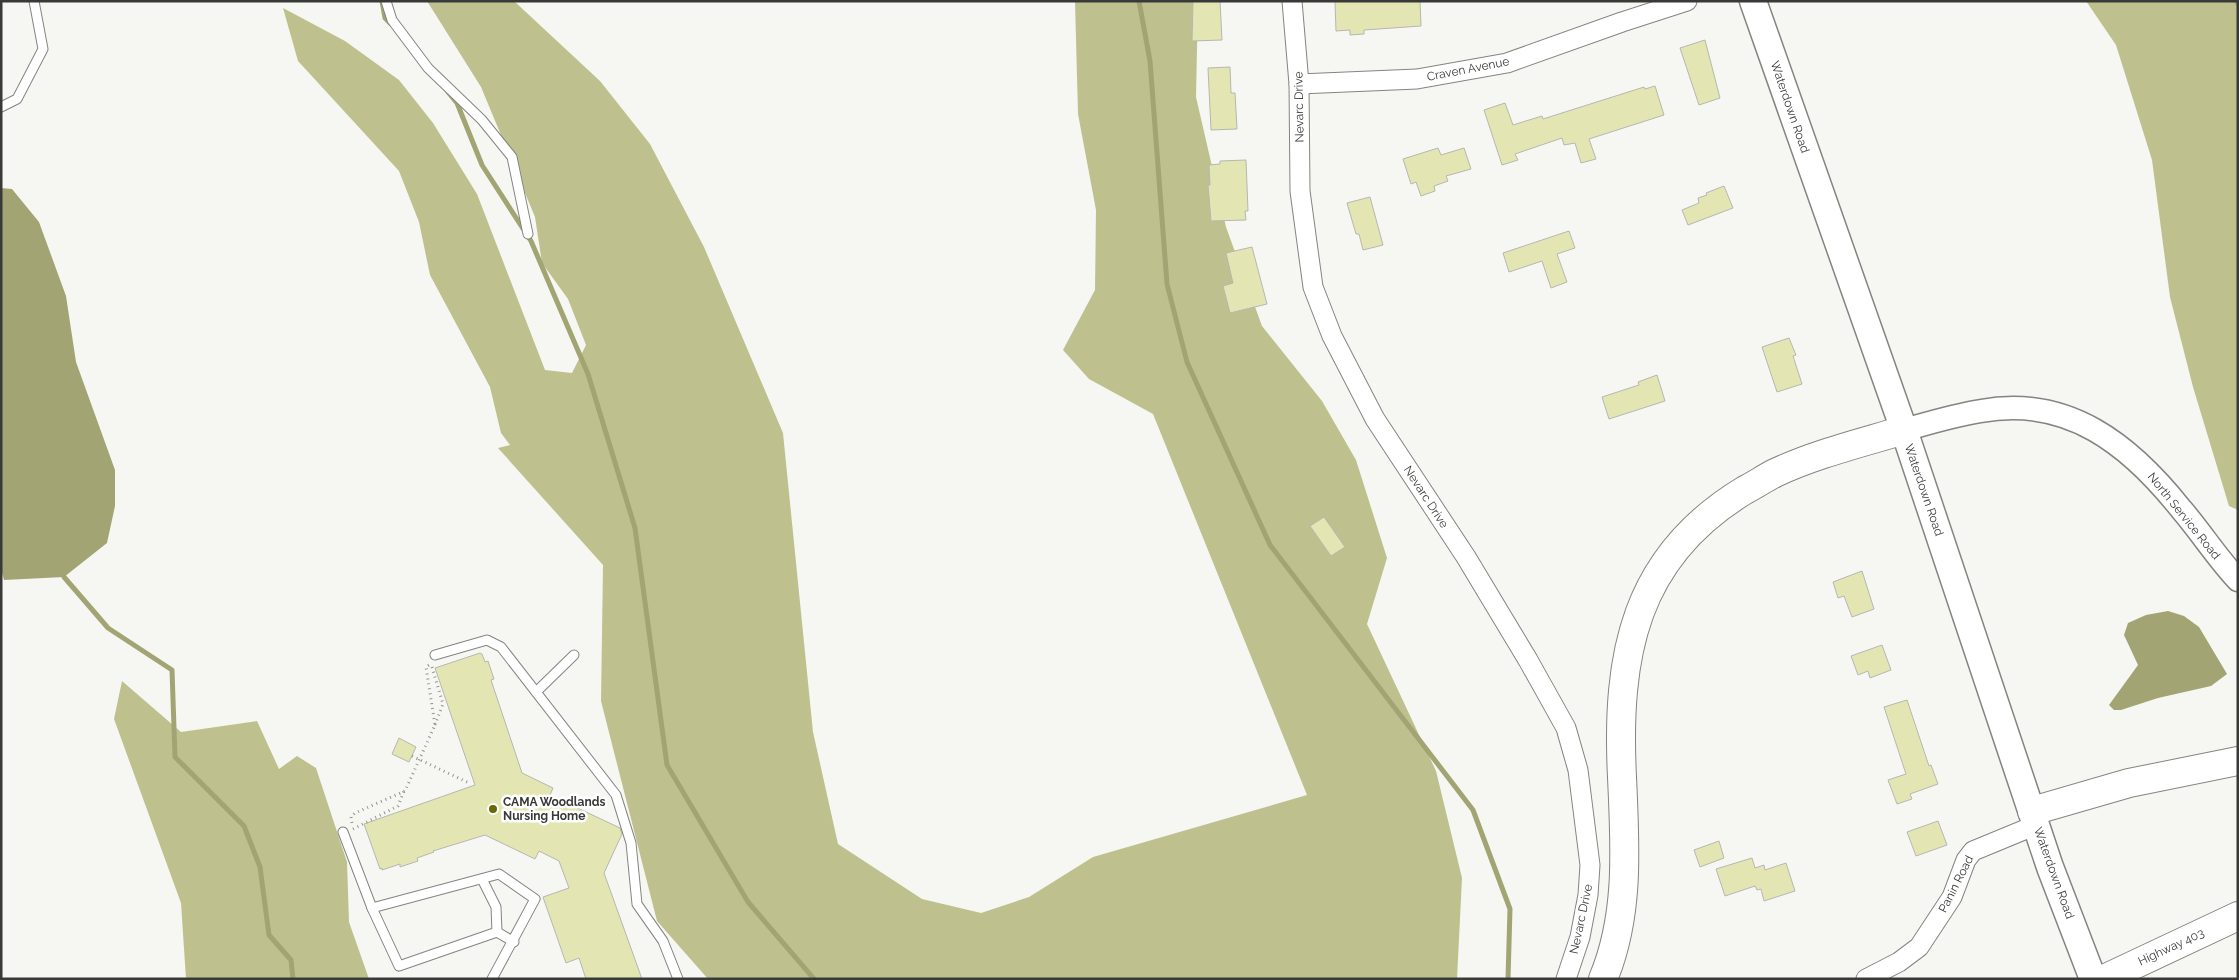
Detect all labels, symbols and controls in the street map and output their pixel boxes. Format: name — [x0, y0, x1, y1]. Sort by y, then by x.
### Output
street label: Craven Avenue — [1426, 54, 1510, 84]
street label: Waterdown Road — [1768, 59, 1812, 155]
street label: Nevarc Drive — [1291, 71, 1307, 143]
street label: Waterdown Road — [1902, 442, 1946, 538]
street label: Nevarc Drive — [1401, 463, 1451, 531]
street label: North Service Road — [2145, 470, 2223, 562]
place label: CAMA Woodlands Nursing Home — [503, 795, 605, 823]
marker: CAMA Woodlands Nursing Home — [487, 803, 499, 815]
street label: Waterdown Road — [2031, 825, 2077, 921]
street label: Panin Road — [1936, 853, 1976, 915]
street label: Nevarc Drive — [1567, 883, 1595, 955]
street label: Highway 403 — [2136, 926, 2206, 968]

